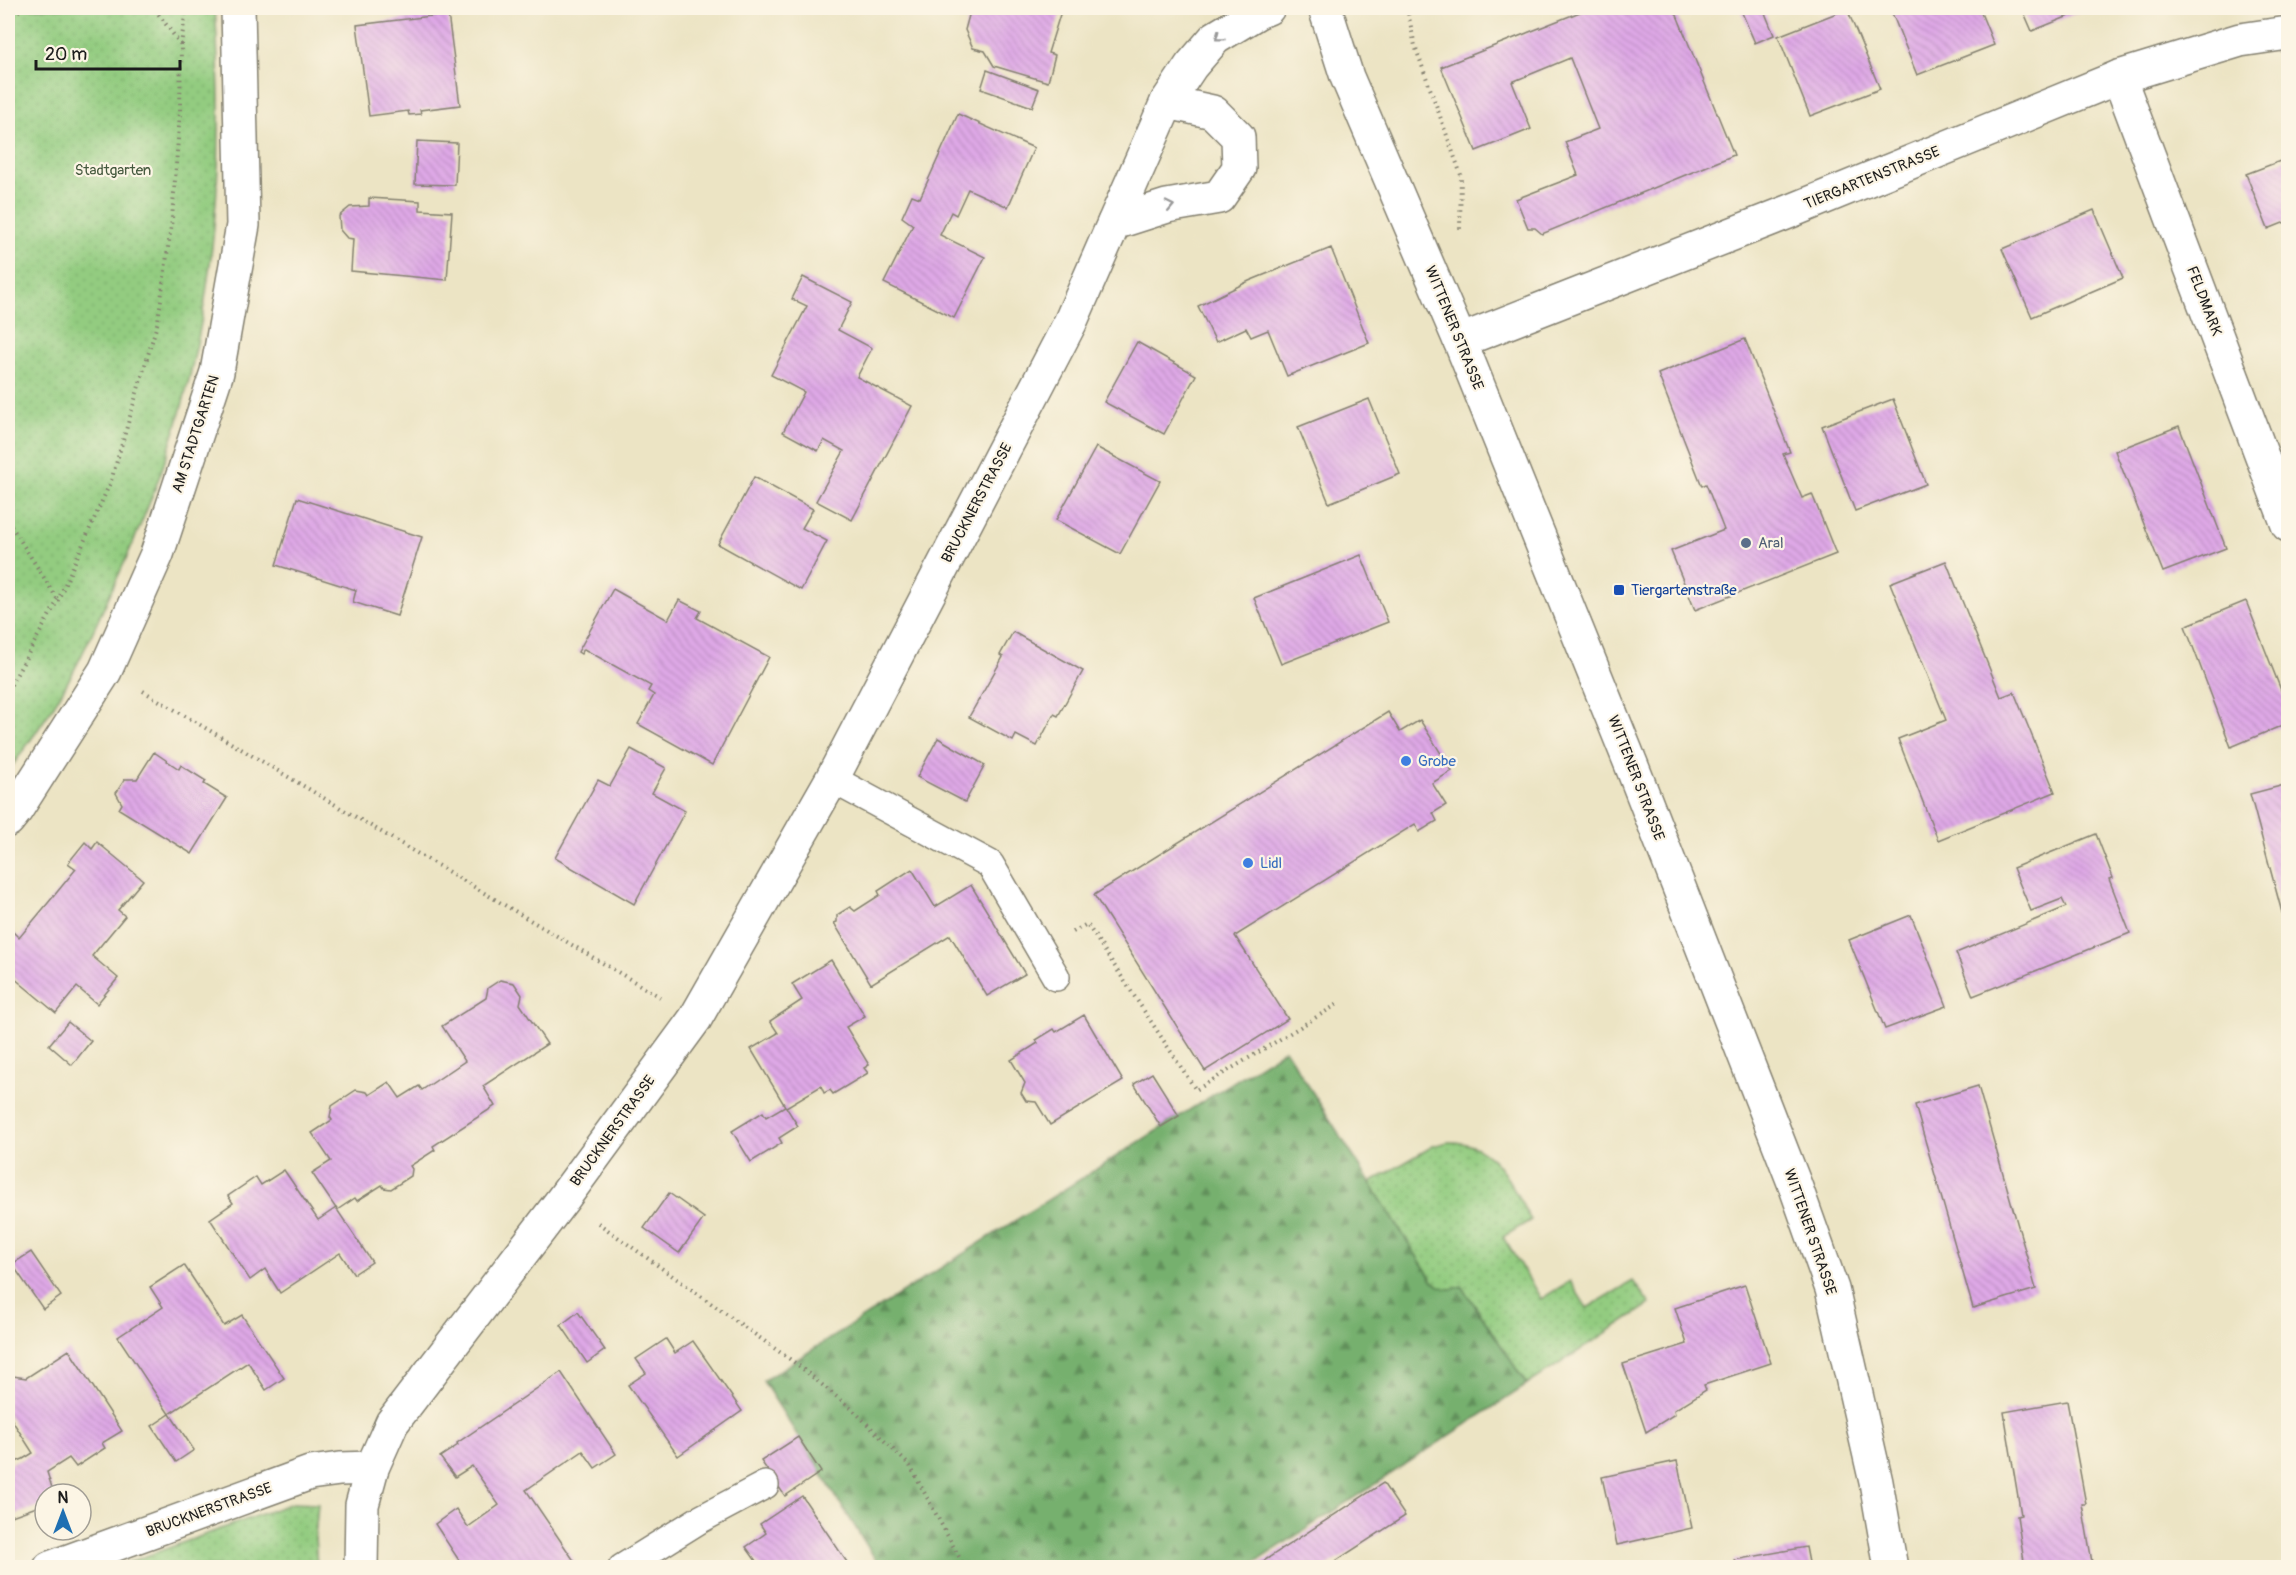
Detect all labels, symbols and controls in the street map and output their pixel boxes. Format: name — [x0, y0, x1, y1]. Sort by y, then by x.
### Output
one-way arrow — [1214, 30, 1225, 41]
scale bar — [36, 33, 180, 71]
text: 20 m — [45, 43, 87, 66]
street label: TIERGARTENSTRASSE — [1801, 142, 1943, 214]
park label: Stadtgarten — [75, 161, 151, 180]
one-way arrow — [1165, 200, 1175, 213]
street label: WITTENER STRASSE — [1420, 263, 1488, 393]
street label: FELDMARK — [2182, 264, 2226, 338]
street label: AM STADTGARTEN — [168, 373, 224, 495]
street label: BRUCKNERSTRASSE — [937, 440, 1017, 566]
place label: Aral — [1758, 534, 1784, 553]
marker: Aral — [1739, 536, 1753, 550]
place label: Tiergartenstraße — [1631, 581, 1737, 600]
marker: Tiergartenstraße — [1612, 583, 1626, 597]
street label: WITTENER STRASSE — [1603, 713, 1669, 843]
place label: Grobe — [1418, 752, 1456, 771]
marker: Grobe — [1399, 754, 1413, 768]
place label: Lidl — [1260, 854, 1282, 873]
marker: Lidl — [1241, 856, 1255, 870]
street label: BRUCKNERSTRASSE — [566, 1072, 660, 1190]
street label: WITTENER STRASSE — [1779, 1166, 1841, 1298]
street label: BRUCKNERSTRASSE — [143, 1478, 275, 1542]
north arrow — [33, 1482, 93, 1542]
text: N — [58, 1488, 69, 1508]

